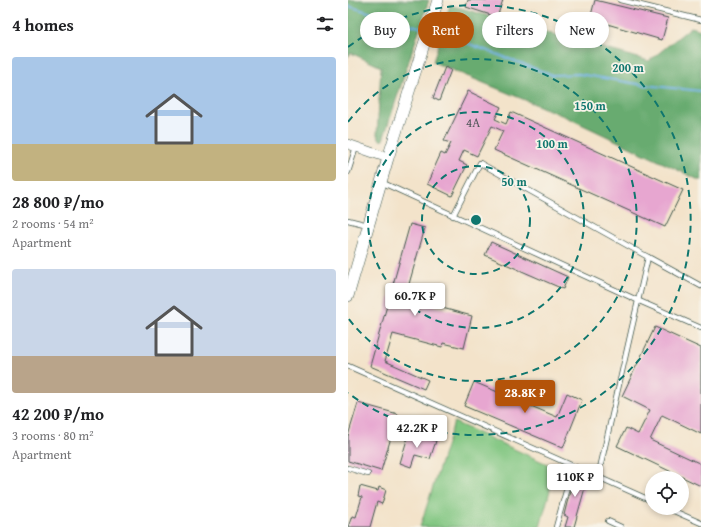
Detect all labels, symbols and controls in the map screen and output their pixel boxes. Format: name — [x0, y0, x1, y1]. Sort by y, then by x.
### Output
text: 4 homes — [12, 12, 74, 37]
chip: Buy — [360, 12, 410, 48]
chip: Rent — [418, 12, 474, 48]
chip: Filters — [482, 12, 547, 48]
chip: New — [555, 12, 609, 48]
icon: filters — [314, 13, 336, 35]
text: 200 m — [612, 59, 645, 76]
icon: home — [138, 83, 210, 155]
text: 150 m — [574, 97, 607, 114]
house number: 4А — [466, 113, 480, 132]
text: 100 m — [536, 135, 569, 152]
text: 50 m — [501, 173, 527, 190]
text: 28 800 ₽/mo — [12, 189, 104, 214]
centre of rings — [469, 213, 483, 227]
text: 2 rooms · 54 m² — [12, 214, 94, 233]
text: Apartment — [12, 233, 72, 252]
pin: 60.7K ₽ — [378, 283, 452, 317]
text: 60.7K ₽ — [394, 286, 436, 305]
icon: home — [138, 295, 210, 367]
pin: 28.8K ₽ — [488, 380, 562, 414]
text: 28.8K ₽ — [504, 383, 546, 402]
text: 42 200 ₽/mo — [12, 401, 104, 426]
pin: 42.2K ₽ — [380, 415, 454, 449]
text: 42.2K ₽ — [396, 418, 438, 437]
text: 3 rooms · 80 m² — [12, 426, 94, 445]
text: Apartment — [12, 445, 72, 464]
pin: 110K ₽ — [542, 464, 608, 498]
text: 110K ₽ — [556, 467, 594, 486]
map controls — [645, 471, 689, 515]
button: locate — [645, 471, 689, 515]

